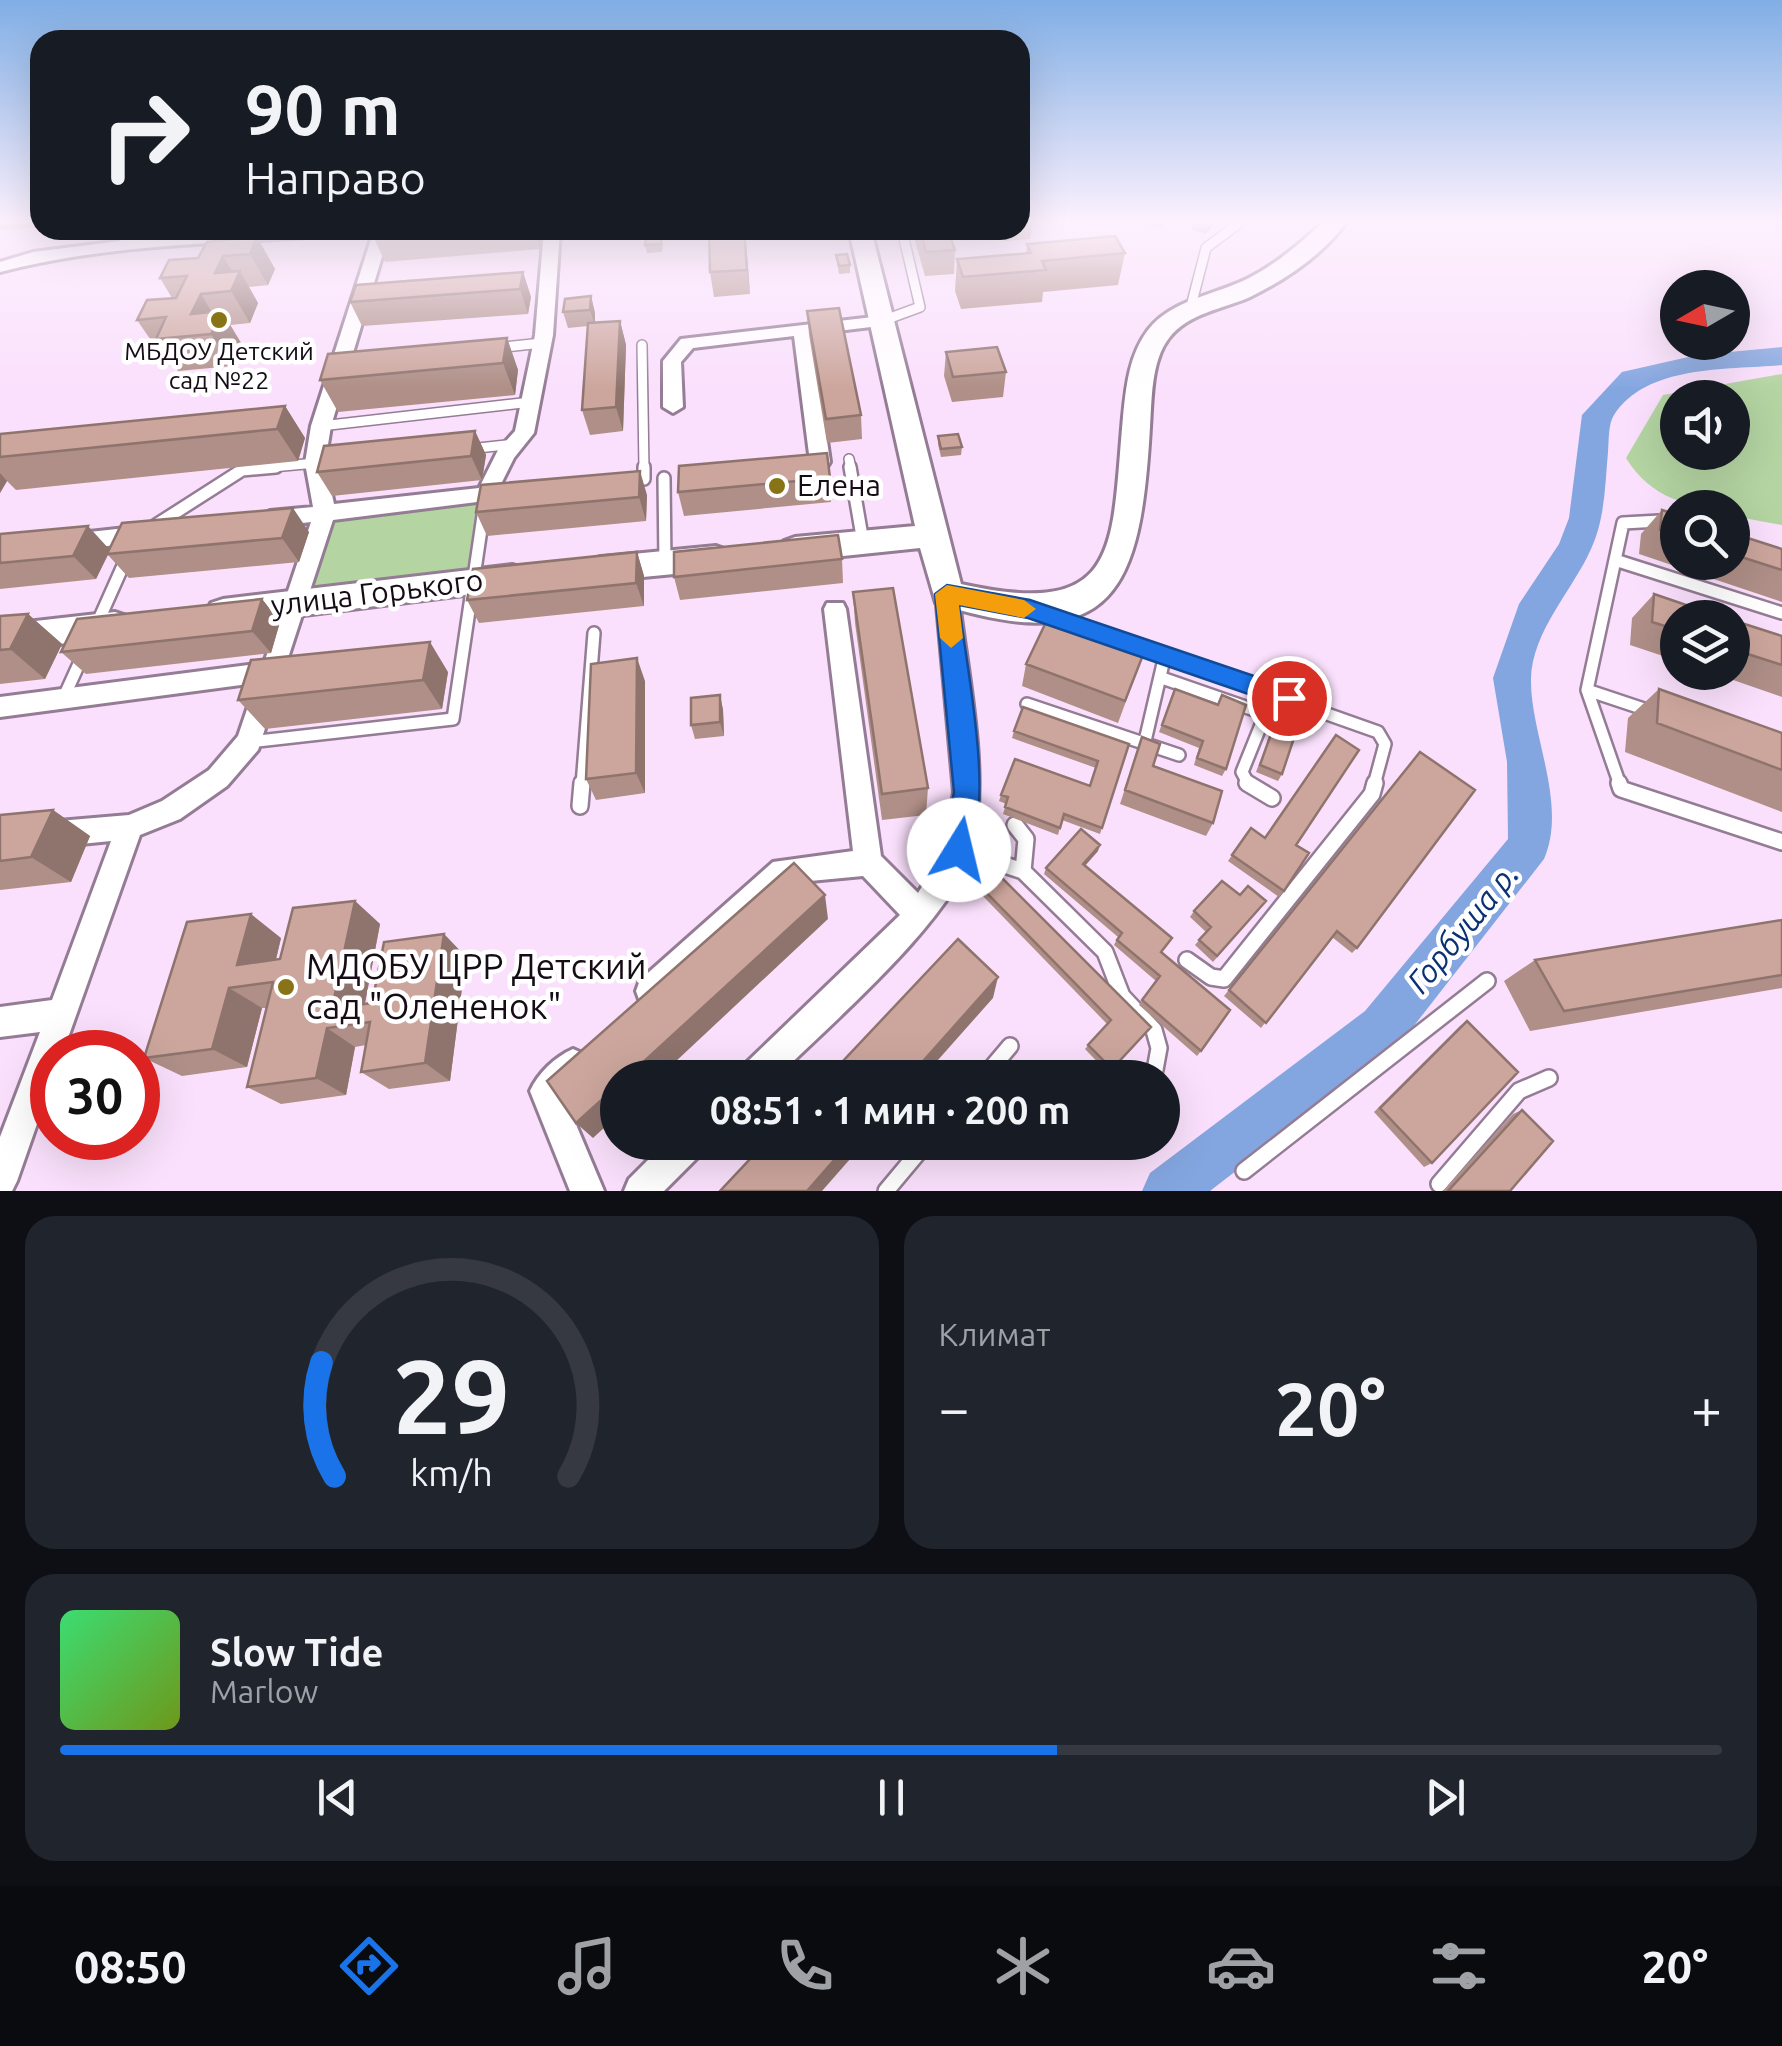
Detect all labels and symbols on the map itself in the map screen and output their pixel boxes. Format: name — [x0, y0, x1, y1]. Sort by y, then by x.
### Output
north arrow — [1660, 270, 1750, 360]
marker: МБДОУ Детский сад №22 — [208, 309, 230, 331]
place label: МБДОУ Детский сад №22 — [124, 337, 314, 394]
place label: Елена — [797, 468, 881, 502]
marker: Елена — [766, 475, 788, 497]
street label: улица Горького — [269, 562, 485, 622]
pin — [1247, 656, 1332, 741]
position arrow — [907, 798, 1011, 902]
water label: Горбуша р. — [1399, 855, 1525, 999]
place label: МДОБУ ЦРР Детский сад "Олененок" — [306, 946, 646, 1026]
marker: МДОБУ ЦРР Детский сад "Олененок" — [275, 976, 297, 998]
speed limit sign: 30 — [30, 1030, 160, 1160]

